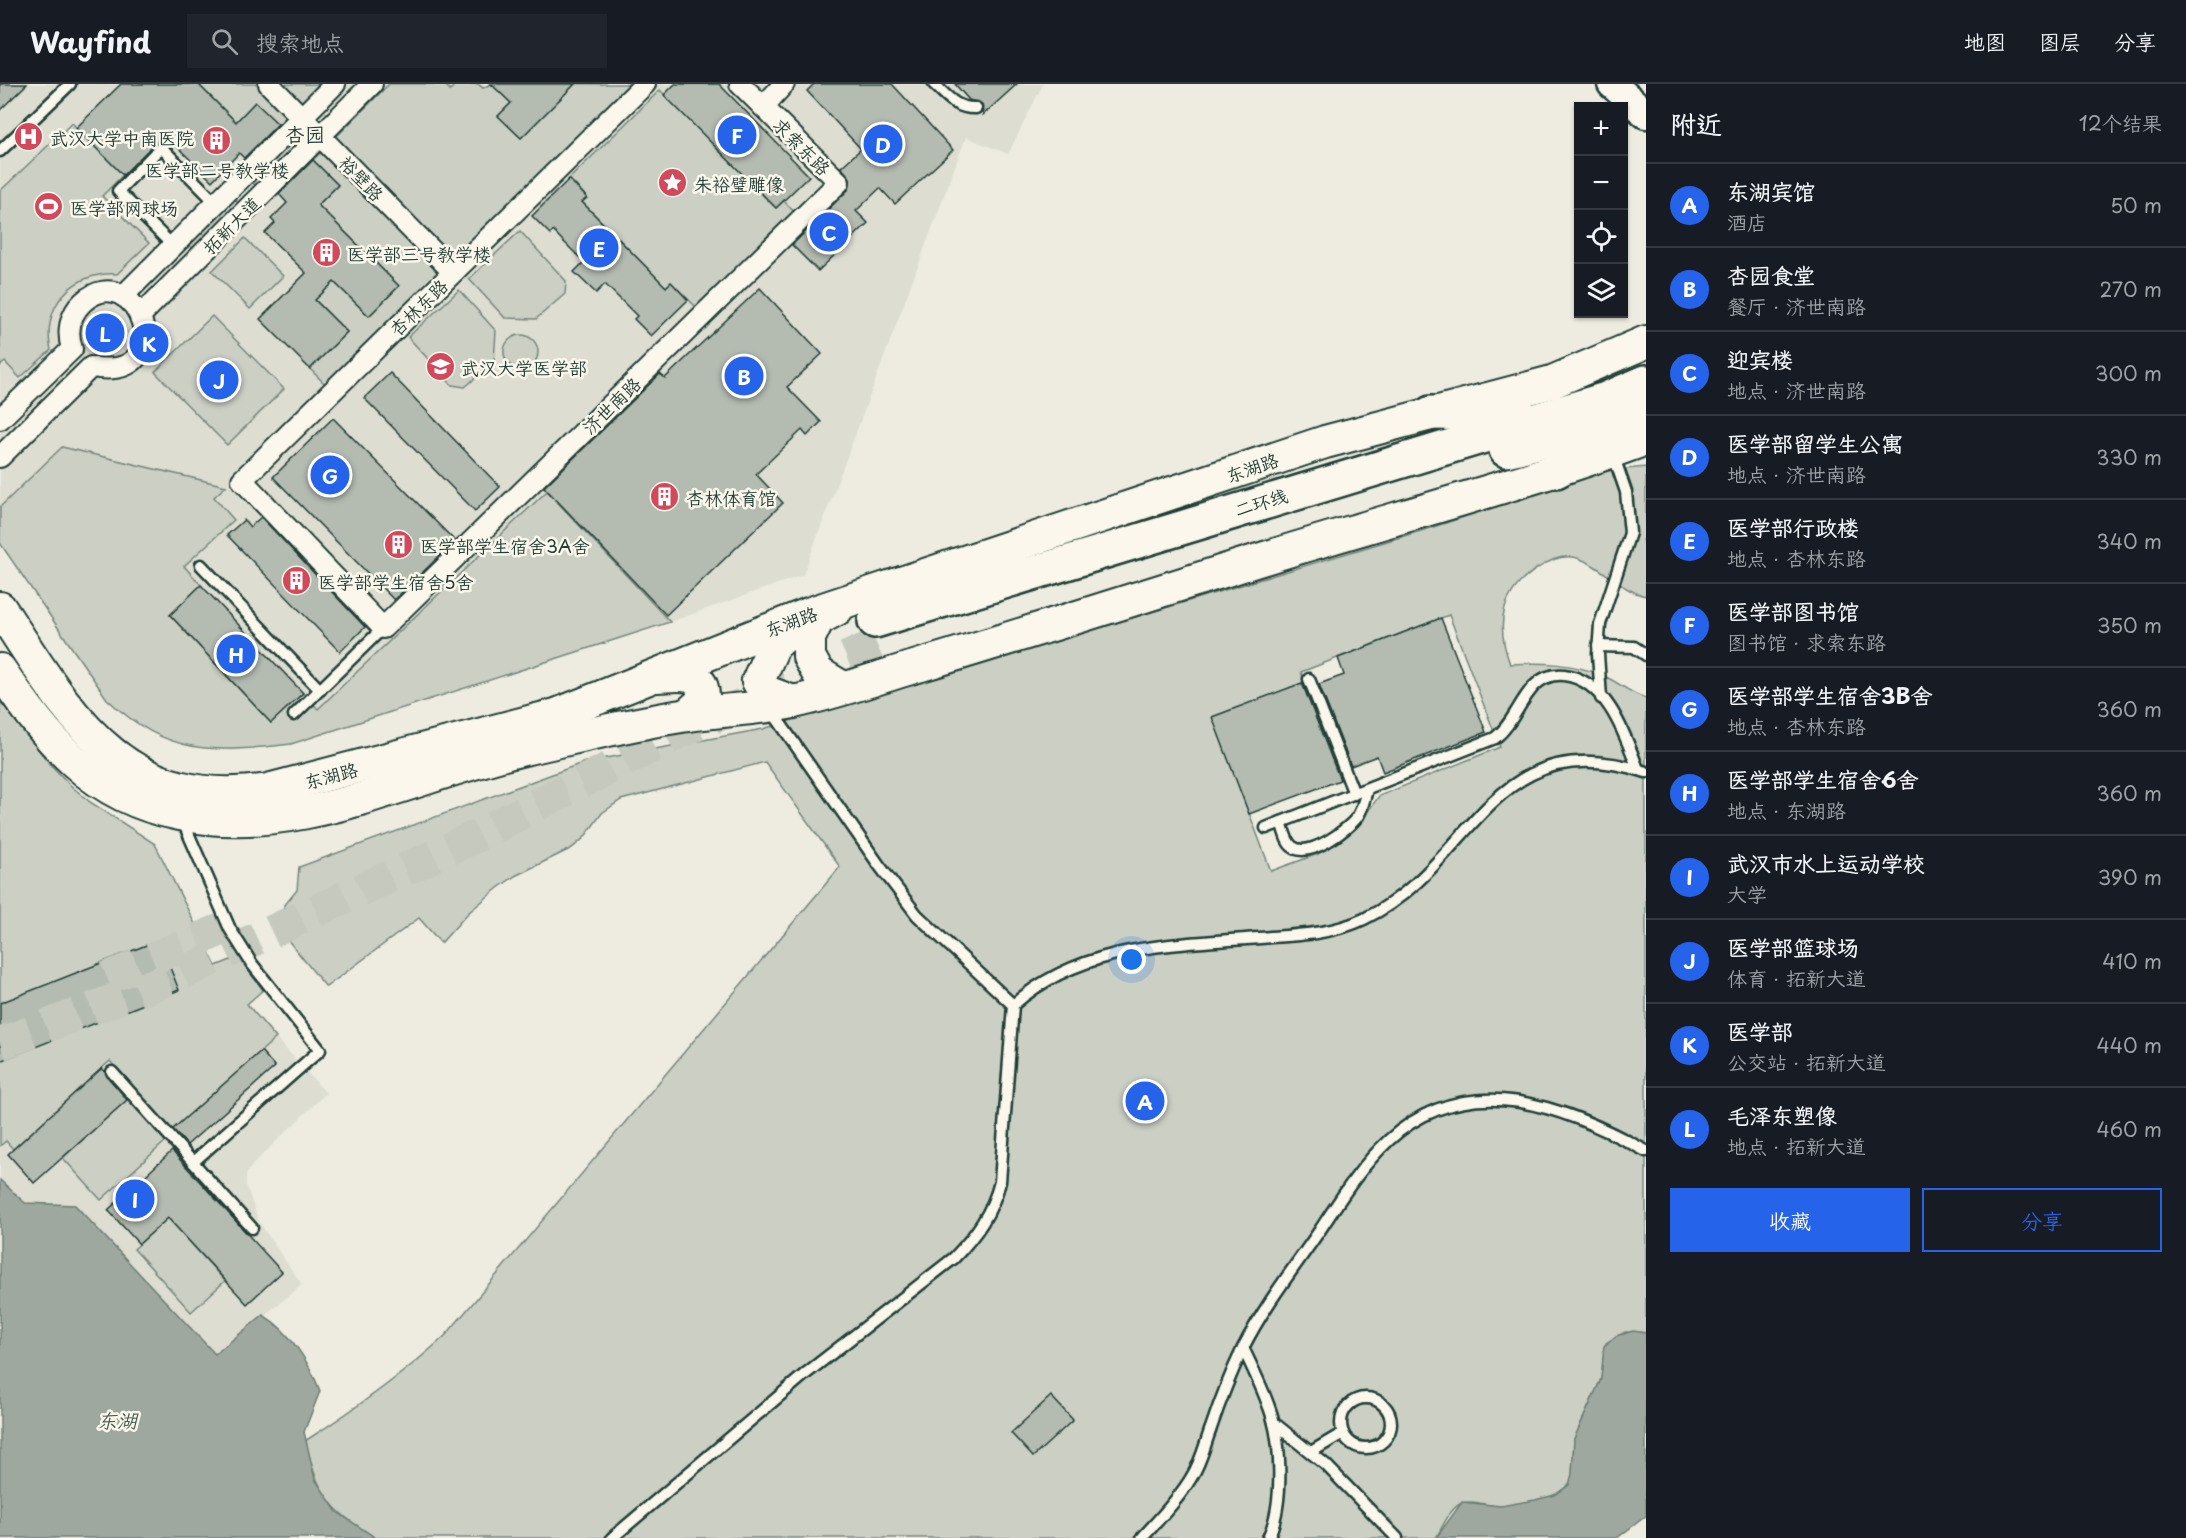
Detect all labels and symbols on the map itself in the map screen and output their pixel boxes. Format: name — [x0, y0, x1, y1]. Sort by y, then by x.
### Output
street label: 求索东路 — [767, 111, 837, 181]
pin: F — [718, 112, 756, 158]
district label: 杏园 — [285, 119, 325, 149]
hospital icon: 武汉大学中南医院 — [13, 121, 45, 153]
pin: D — [864, 122, 902, 166]
place label: 武汉大学中南医院 — [50, 124, 194, 151]
building icon: 医学部二号教学楼 — [201, 124, 233, 156]
street label: 裕壁路 — [334, 149, 390, 207]
place label: 医学部二号教学楼 — [145, 156, 289, 183]
place icon: 朱裕璧雕像 — [657, 167, 689, 199]
place label: 朱裕璧雕像 — [694, 170, 784, 197]
street label: 拓新大道 — [196, 190, 266, 260]
sports icon: 医学部网球场 — [33, 191, 65, 223]
place label: 医学部网球场 — [70, 194, 178, 221]
pin: C — [810, 210, 848, 254]
pin: E — [580, 226, 618, 270]
building icon: 医学部三号教学楼 — [310, 237, 342, 269]
place label: 医学部三号教学楼 — [347, 240, 491, 267]
street label: 杏林东路 — [383, 272, 453, 342]
pin: L — [86, 310, 124, 356]
pin: K — [130, 320, 168, 366]
school or university icon: 武汉大学医学部 — [424, 351, 456, 383]
place label: 武汉大学医学部 — [461, 354, 587, 381]
pin: B — [724, 354, 764, 398]
pin: J — [200, 358, 238, 402]
street label: 济世南路 — [576, 370, 646, 440]
street label: 东湖路 — [1222, 445, 1282, 489]
pin: G — [310, 452, 350, 498]
building icon: 杏林体育馆 — [649, 481, 681, 513]
street label: 二环线 — [1231, 481, 1291, 523]
place label: 杏林体育馆 — [686, 484, 776, 511]
building icon: 医学部学生宿舍3A舍 — [383, 529, 415, 561]
place label: 医学部学生宿舍3A舍 — [420, 532, 590, 559]
building icon: 医学部学生宿舍5舍 — [281, 565, 313, 597]
place label: 医学部学生宿舍5舍 — [318, 568, 474, 595]
street label: 东湖路 — [761, 599, 821, 643]
pin: H — [216, 632, 256, 676]
street label: 东湖路 — [301, 755, 361, 795]
your location — [1117, 945, 1146, 974]
pin: A — [1126, 1078, 1164, 1124]
pin: I — [116, 1176, 154, 1222]
water label: 东湖 — [97, 1405, 139, 1435]

